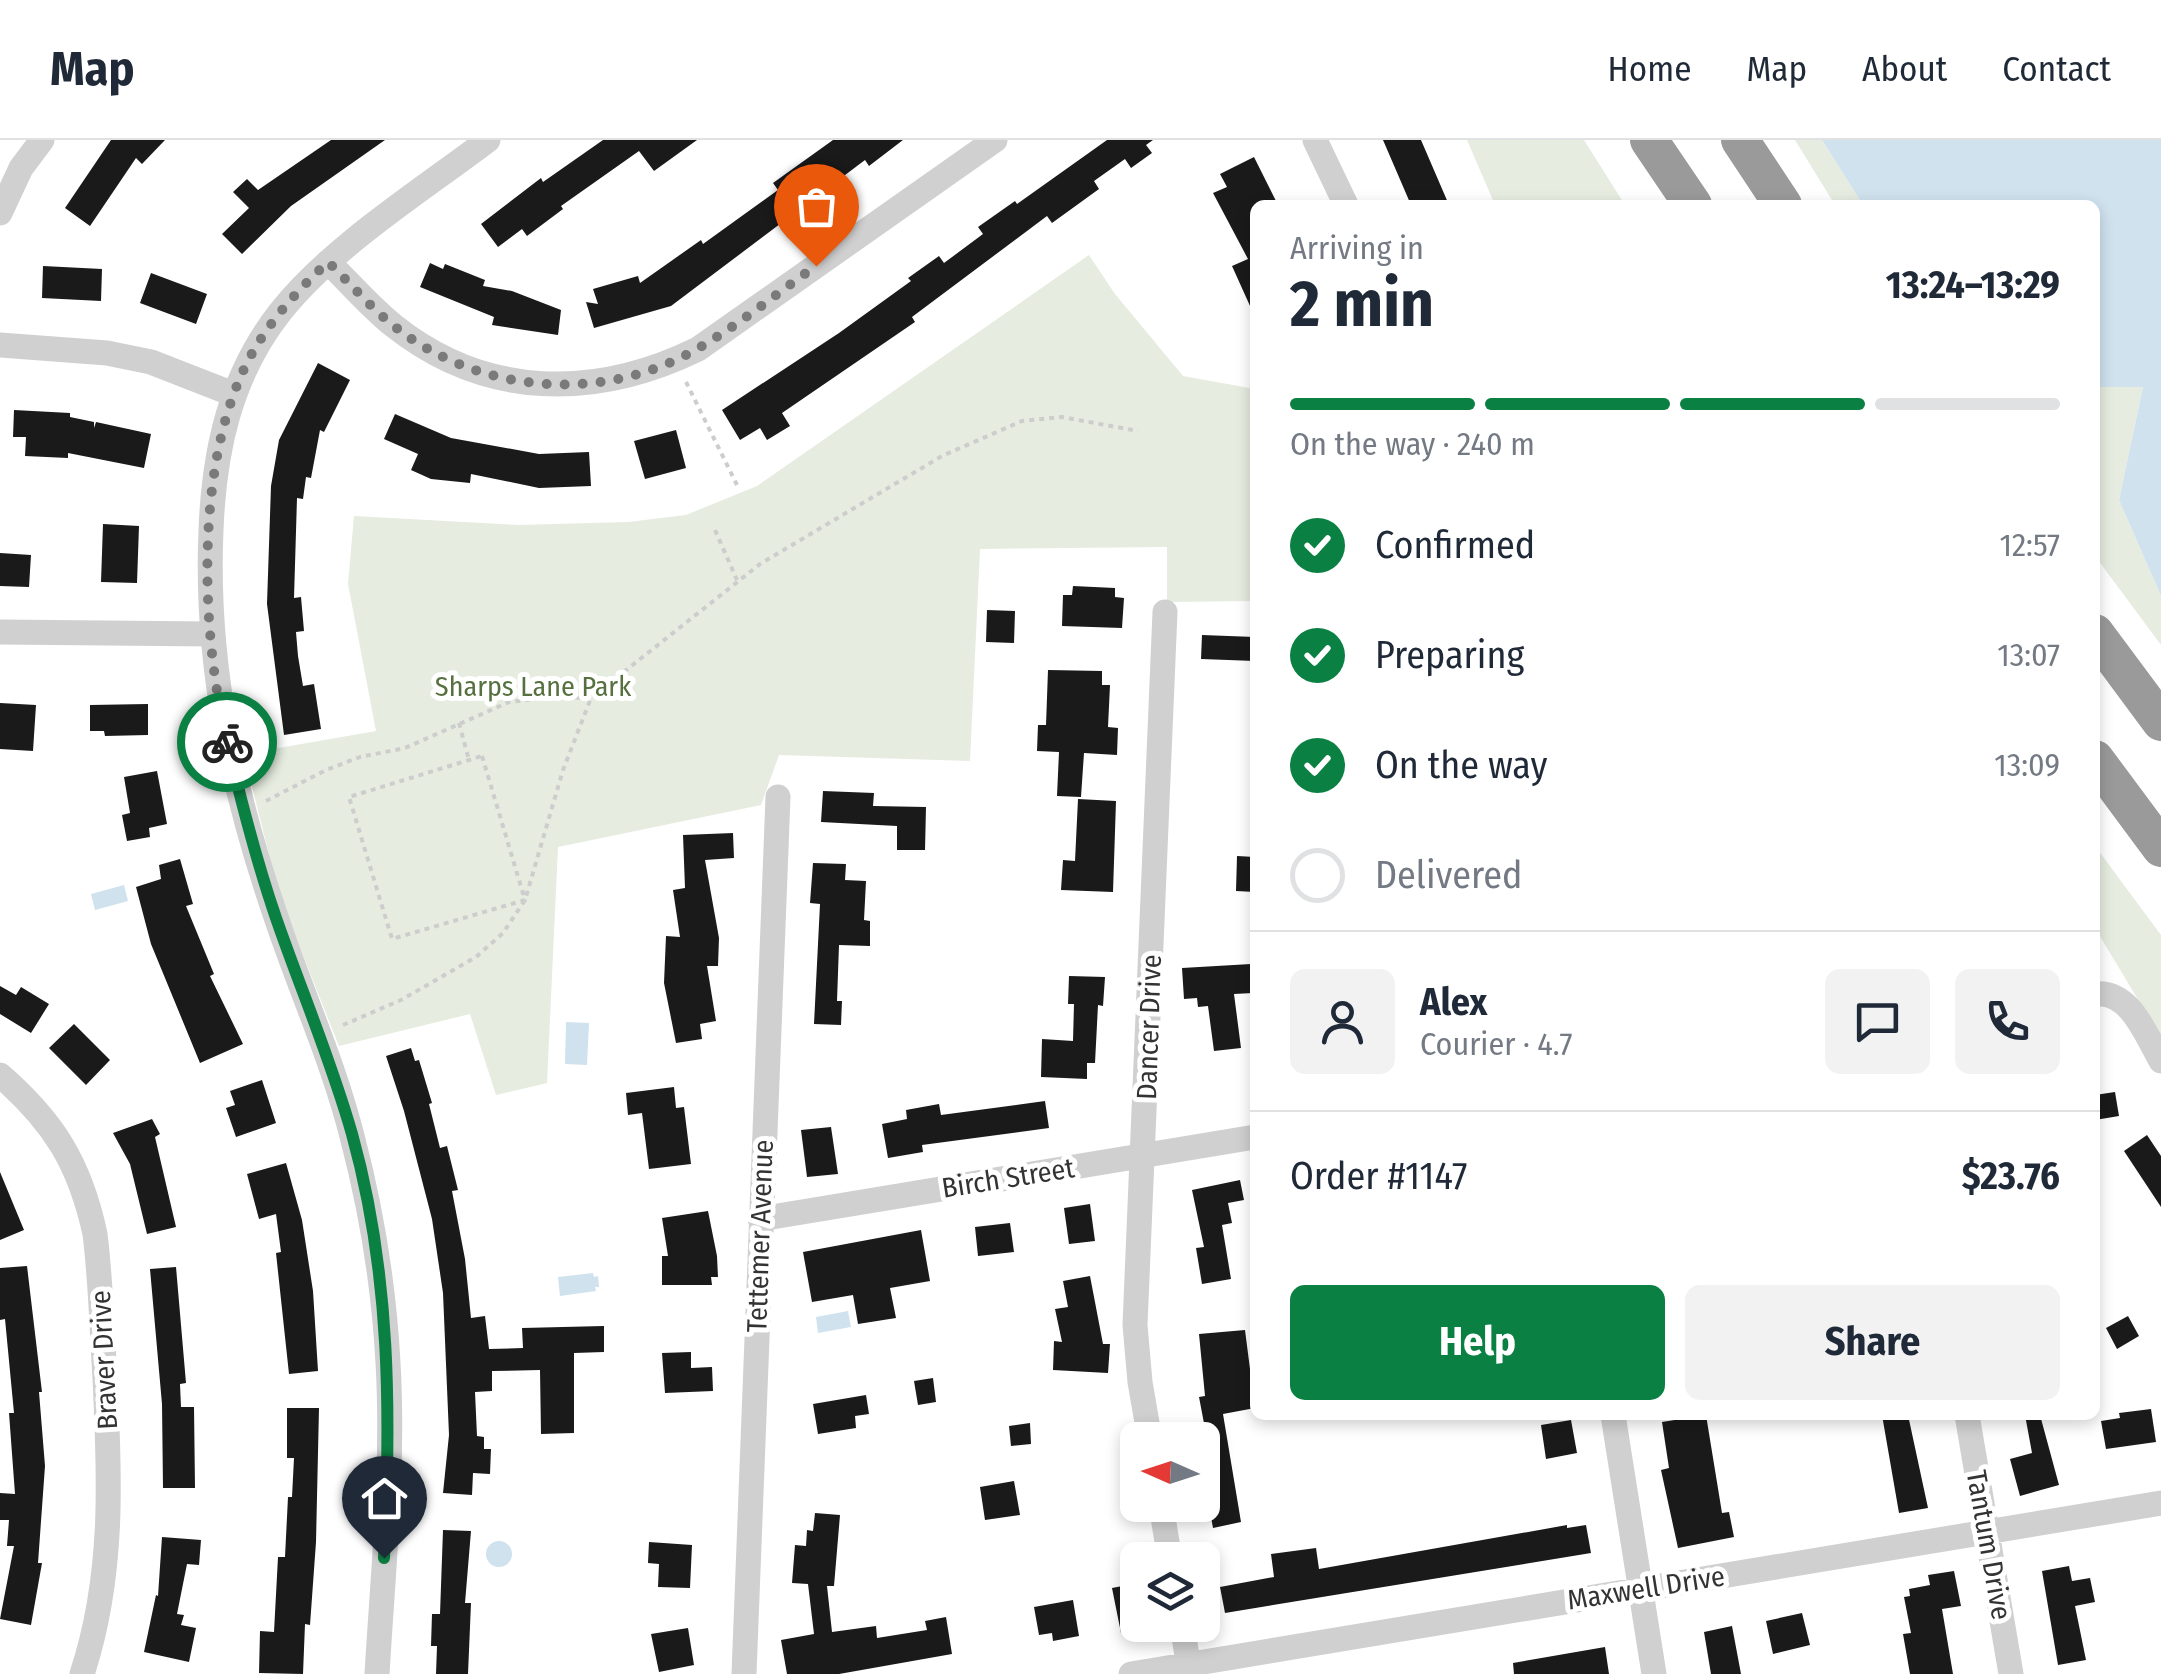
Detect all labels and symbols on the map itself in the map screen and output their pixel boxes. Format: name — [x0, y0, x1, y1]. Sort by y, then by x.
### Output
pin — [774, 164, 859, 267]
park label: Sharps Lane Park — [435, 670, 632, 703]
courier — [177, 692, 277, 792]
street label: Dancer Drive — [1130, 954, 1168, 1100]
street label: Tettemer Avenue — [740, 1139, 780, 1333]
street label: Birch Street — [939, 1151, 1077, 1205]
street label: Braver Drive — [84, 1290, 124, 1430]
north arrow — [1120, 1422, 1220, 1522]
pin — [342, 1456, 427, 1559]
street label: Tantum Drive — [1960, 1468, 2018, 1622]
street label: Maxwell Drive — [1565, 1559, 1727, 1617]

